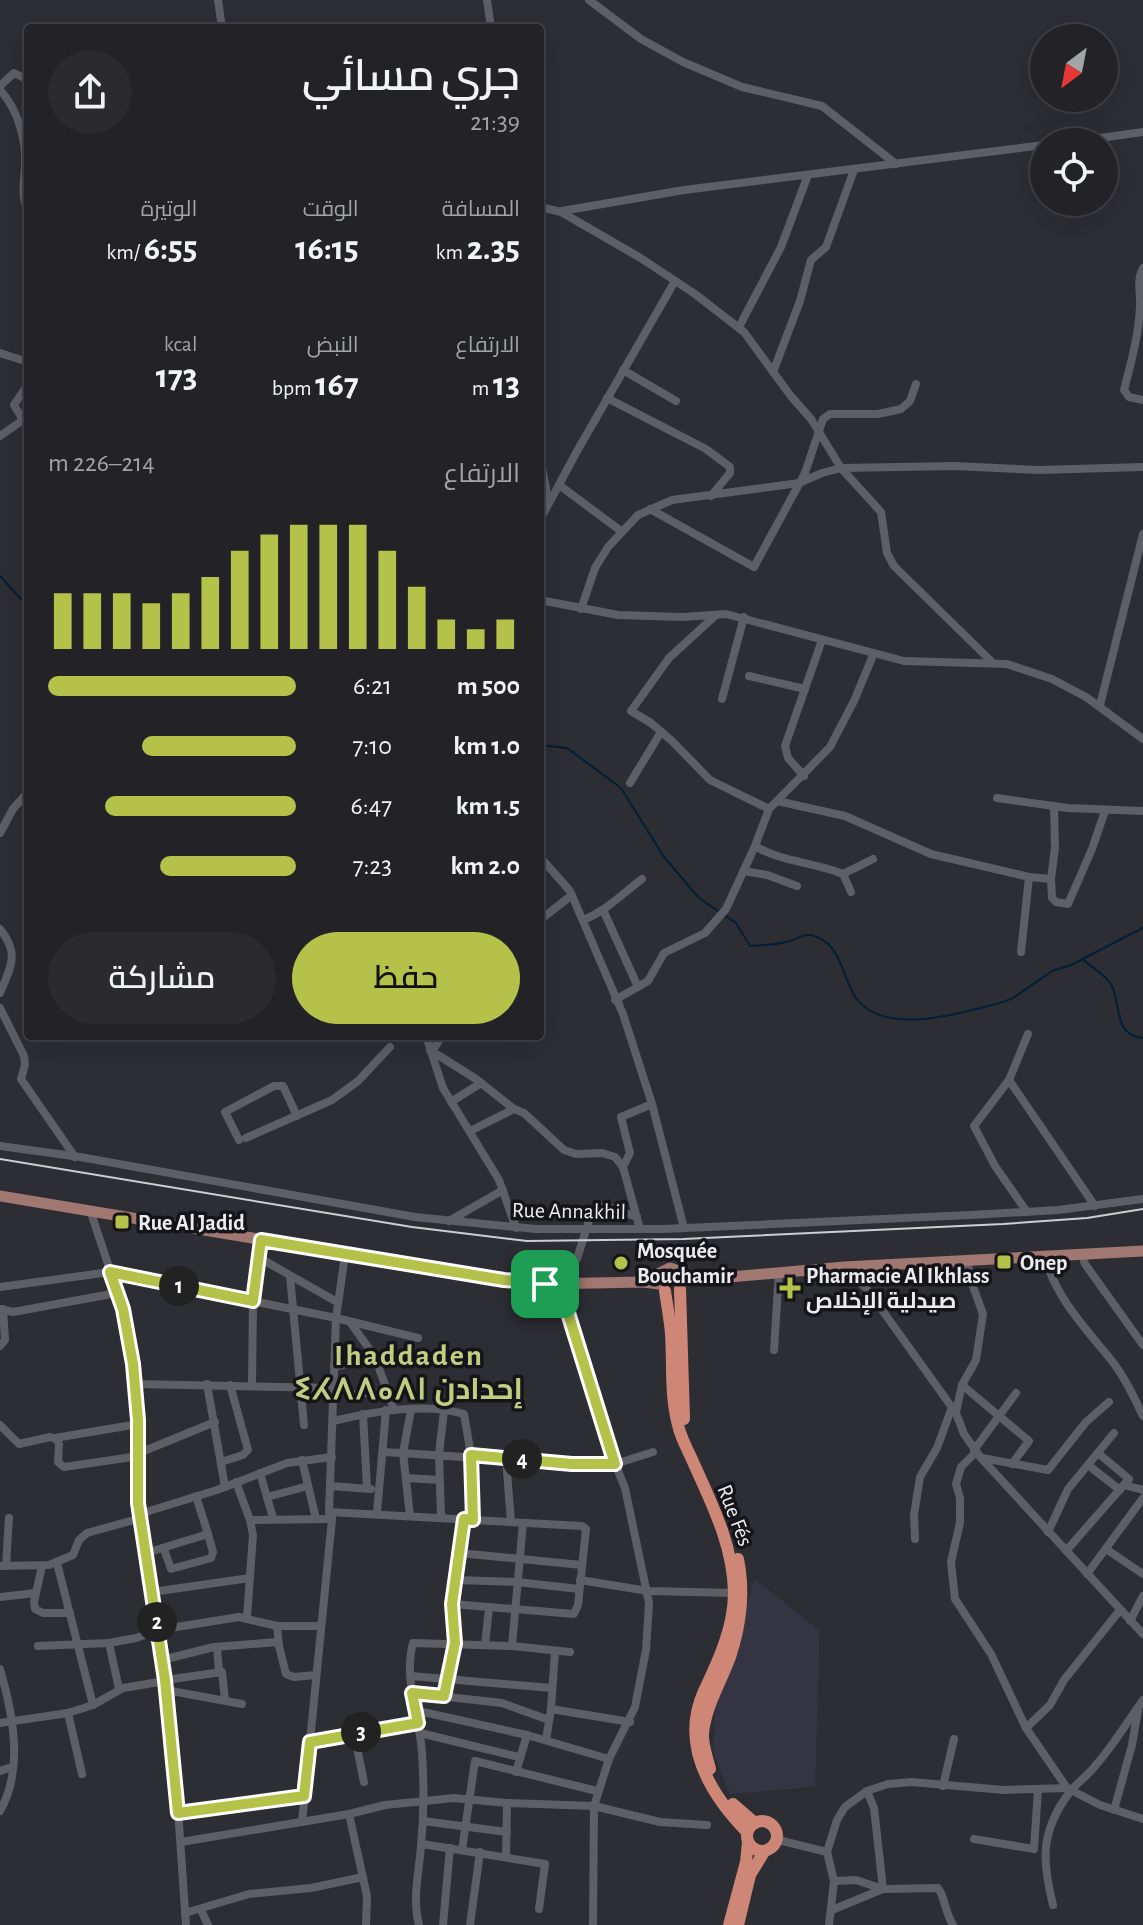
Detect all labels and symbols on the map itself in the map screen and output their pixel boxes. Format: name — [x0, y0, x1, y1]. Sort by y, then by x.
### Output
north arrow — [1030, 24, 1118, 112]
street label: Rue Annakhil — [512, 1199, 626, 1223]
place label: Rue Al Jadid — [138, 1212, 245, 1234]
marker: Rue Al Jadid — [113, 1213, 131, 1231]
place label: Mosquée Bouchamir — [637, 1240, 734, 1287]
pin — [511, 1250, 579, 1318]
place label: Onep — [1020, 1252, 1067, 1274]
marker: Onep — [995, 1253, 1013, 1271]
marker: Mosquée Bouchamir — [612, 1254, 630, 1272]
place label: Pharmacie Al Ikhlass صيدلية الإخلاص — [806, 1265, 990, 1315]
pin: 1 — [159, 1266, 199, 1306]
marker: Pharmacie Al Ikhlass صيدلية الإخلاص — [781, 1279, 799, 1297]
district label: Ihaddaden ⵉⵃⴷⴷⴰⴷⵏ إحدادن — [295, 1341, 523, 1409]
pin: 4 — [502, 1439, 542, 1479]
street label: Rue Fés — [713, 1482, 757, 1549]
pin: 2 — [137, 1602, 177, 1642]
pin: 3 — [341, 1712, 381, 1752]

